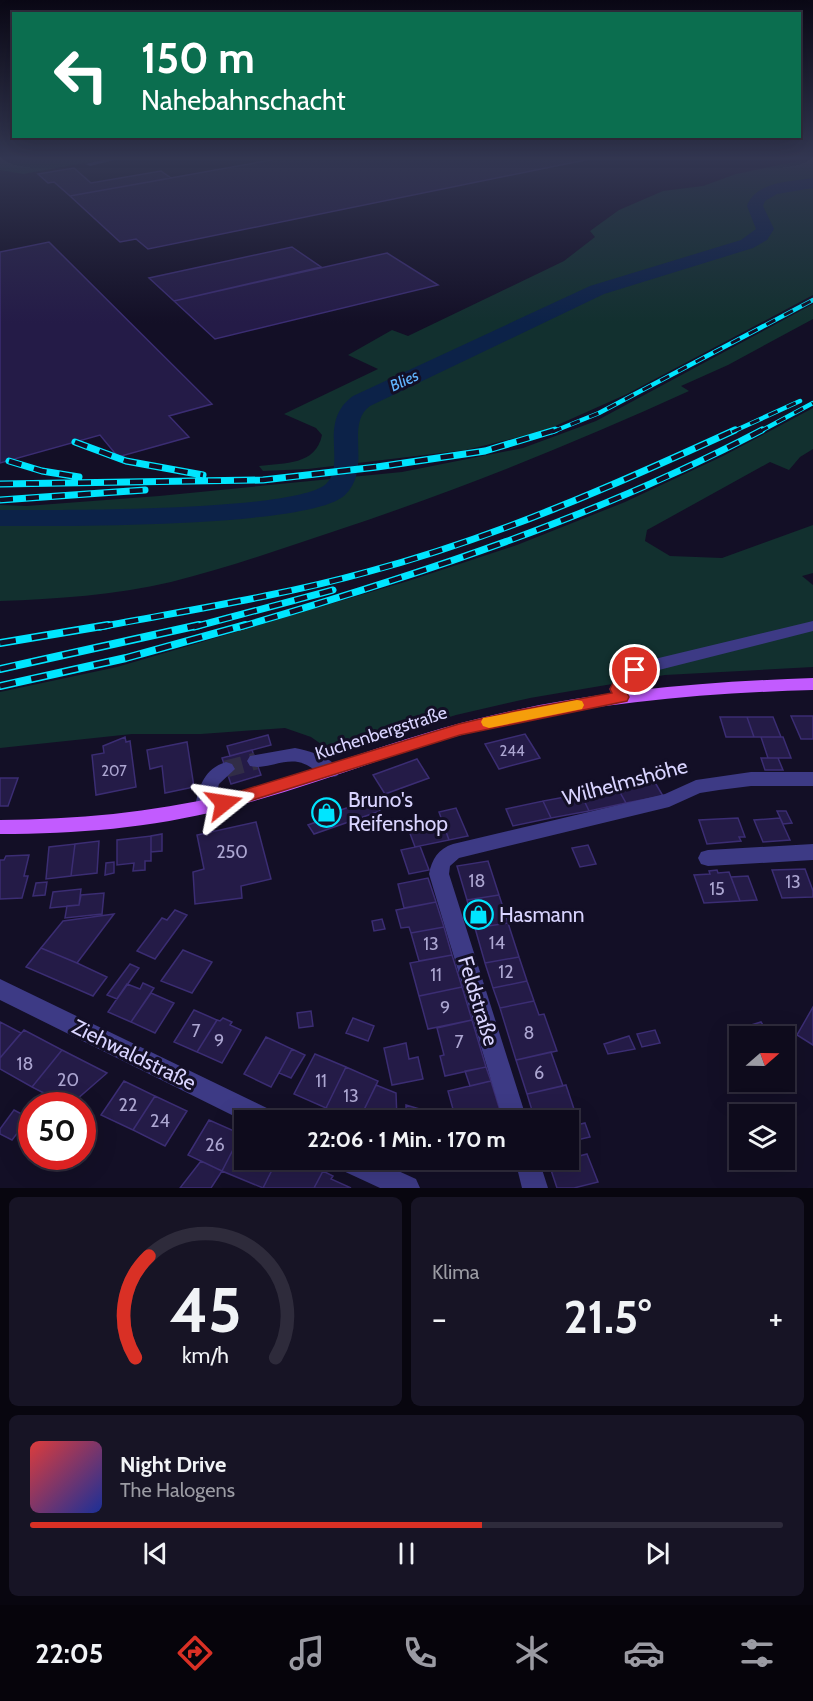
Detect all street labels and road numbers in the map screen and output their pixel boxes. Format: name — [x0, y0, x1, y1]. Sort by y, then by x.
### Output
street label: Kuchenbergstraße — [312, 701, 450, 765]
street label: Wilhelmshöhe — [560, 753, 690, 810]
street label: Feldstraße — [453, 953, 504, 1049]
street label: Ziehwaldstraße — [68, 1014, 200, 1095]

